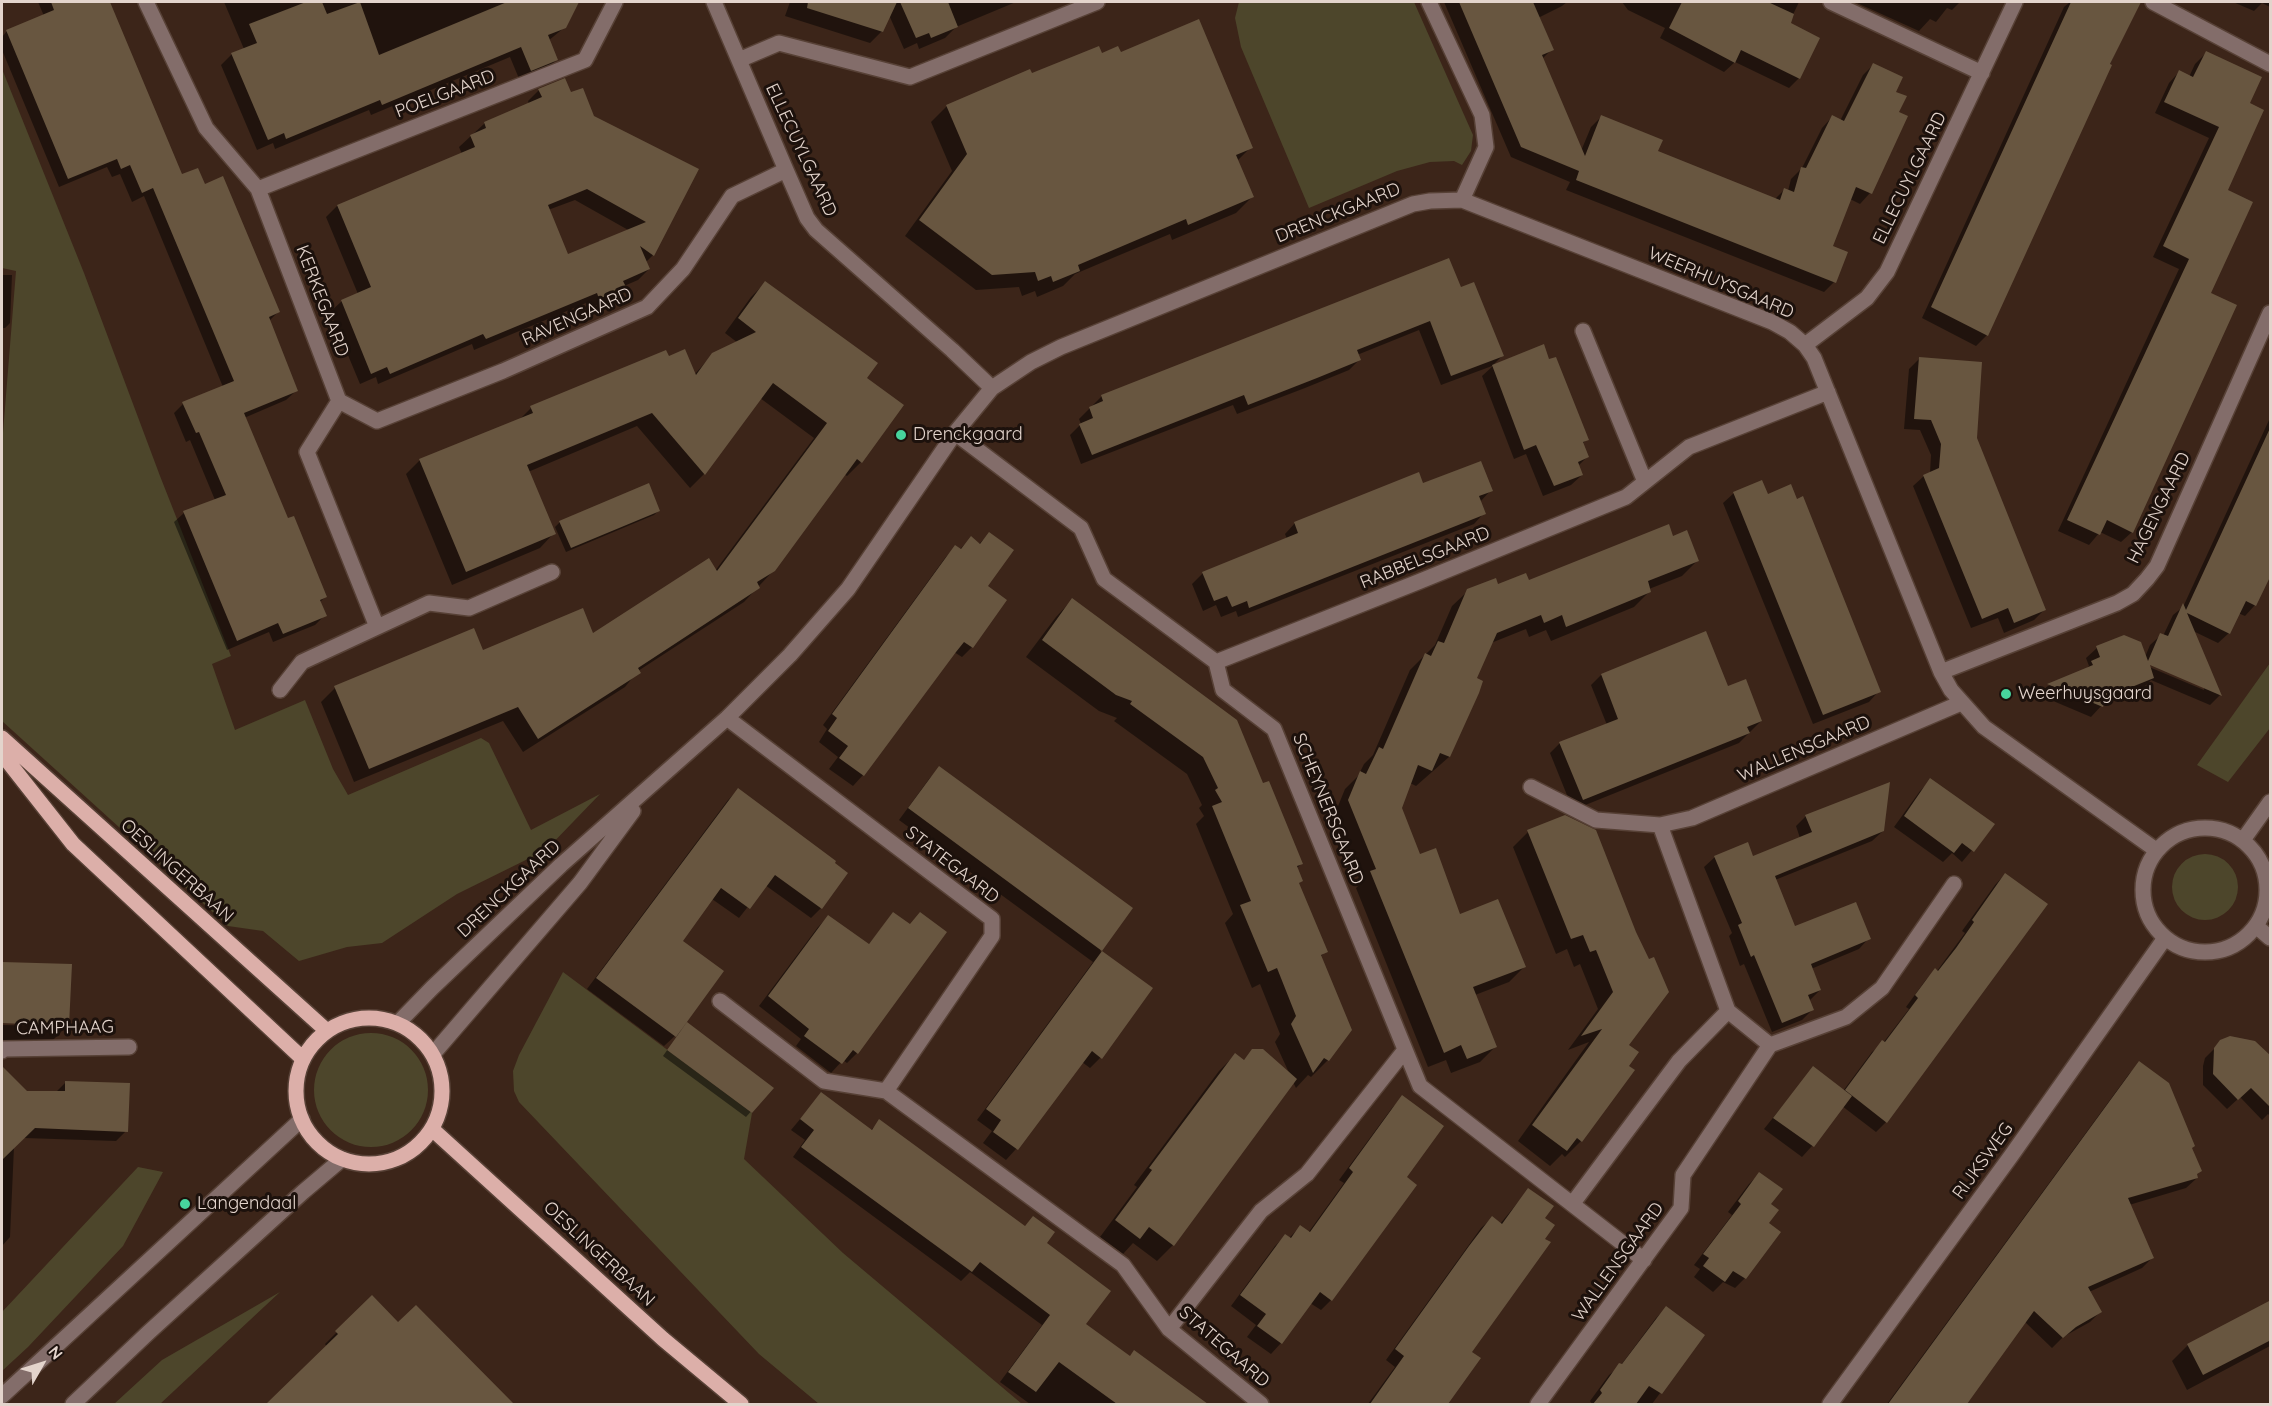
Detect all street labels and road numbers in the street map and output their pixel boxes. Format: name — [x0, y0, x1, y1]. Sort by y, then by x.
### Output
street label: POELGAARD — [392, 65, 498, 123]
street label: ELLECUYLGAARD — [761, 80, 841, 220]
street label: ELLECUYLGAARD — [1869, 108, 1951, 248]
street label: DRENCKGAARD — [1273, 178, 1403, 248]
street label: KERKEGAARD — [291, 242, 353, 360]
street label: WEERHUYSGAARD — [1645, 243, 1797, 323]
street label: RAVENGAARD — [519, 283, 635, 351]
street label: HAGENGAARD — [2123, 449, 2195, 567]
street label: RABBELSGAARD — [1357, 522, 1493, 594]
street label: WALLENSGAARD — [1734, 711, 1874, 787]
street label: SCHEYNERSGAARD — [1288, 730, 1368, 888]
street label: OESLINGERBAAN — [116, 815, 238, 927]
street label: STATEGAARD — [901, 822, 1003, 908]
street label: DRENCKGAARD — [453, 836, 565, 942]
street label: CAMPHAAG — [16, 1016, 114, 1040]
street label: RIJKSWEG — [1948, 1119, 2018, 1203]
street label: OESLINGERBAAN — [539, 1197, 659, 1311]
street label: WALLENSGAARD — [1568, 1198, 1668, 1326]
street label: STATEGAARD — [1174, 1302, 1274, 1392]

